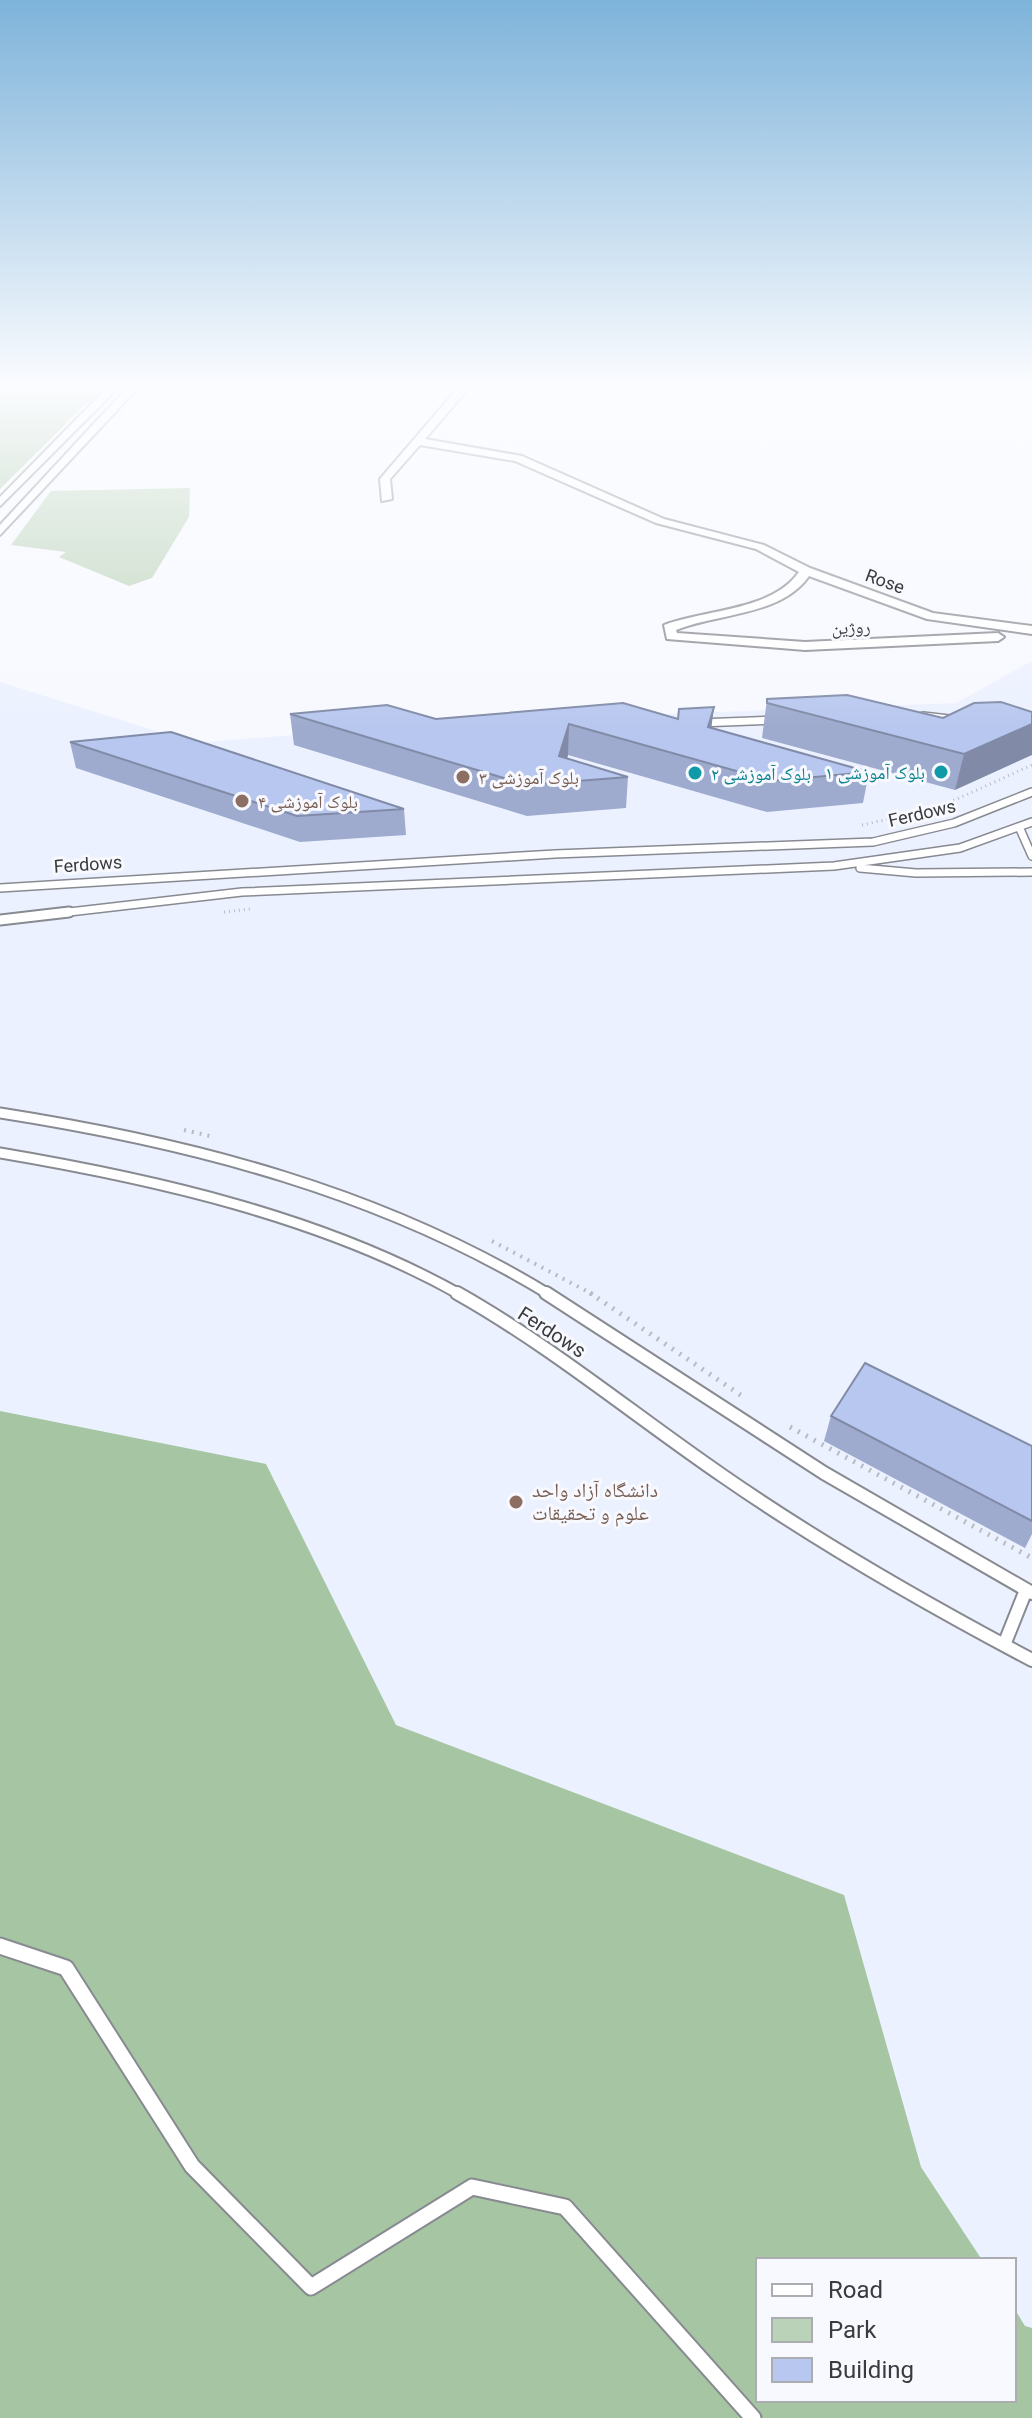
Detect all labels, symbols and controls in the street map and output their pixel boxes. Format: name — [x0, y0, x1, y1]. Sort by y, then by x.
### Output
street label: Rose — [863, 564, 907, 598]
street label: روژین — [831, 616, 871, 639]
place label: بلوک آموزشی ۱ — [825, 762, 925, 784]
place label: بلوک آموزشی ۲ — [711, 763, 811, 785]
marker: بلوک آموزشی ۱ — [932, 763, 950, 781]
marker: بلوک آموزشی ۲ — [686, 764, 704, 782]
place label: بلوک آموزشی ۳ — [479, 767, 579, 789]
marker: بلوک آموزشی ۳ — [454, 768, 472, 786]
place label: بلوک آموزشی ۴ — [258, 791, 358, 813]
marker: بلوک آموزشی ۴ — [233, 792, 251, 810]
street label: Ferdows — [886, 795, 958, 831]
street label: Ferdows — [53, 851, 123, 877]
street label: Ferdows — [514, 1301, 590, 1363]
place label: دانشگاه آزاد واحد علوم و تحقیقات — [532, 1478, 658, 1527]
marker: دانشگاه آزاد واحد علوم و تحقیقات — [507, 1493, 525, 1511]
legend — [756, 2258, 1016, 2402]
text: Road — [828, 2276, 883, 2304]
text: Park — [828, 2316, 877, 2344]
text: Building — [828, 2356, 914, 2384]

